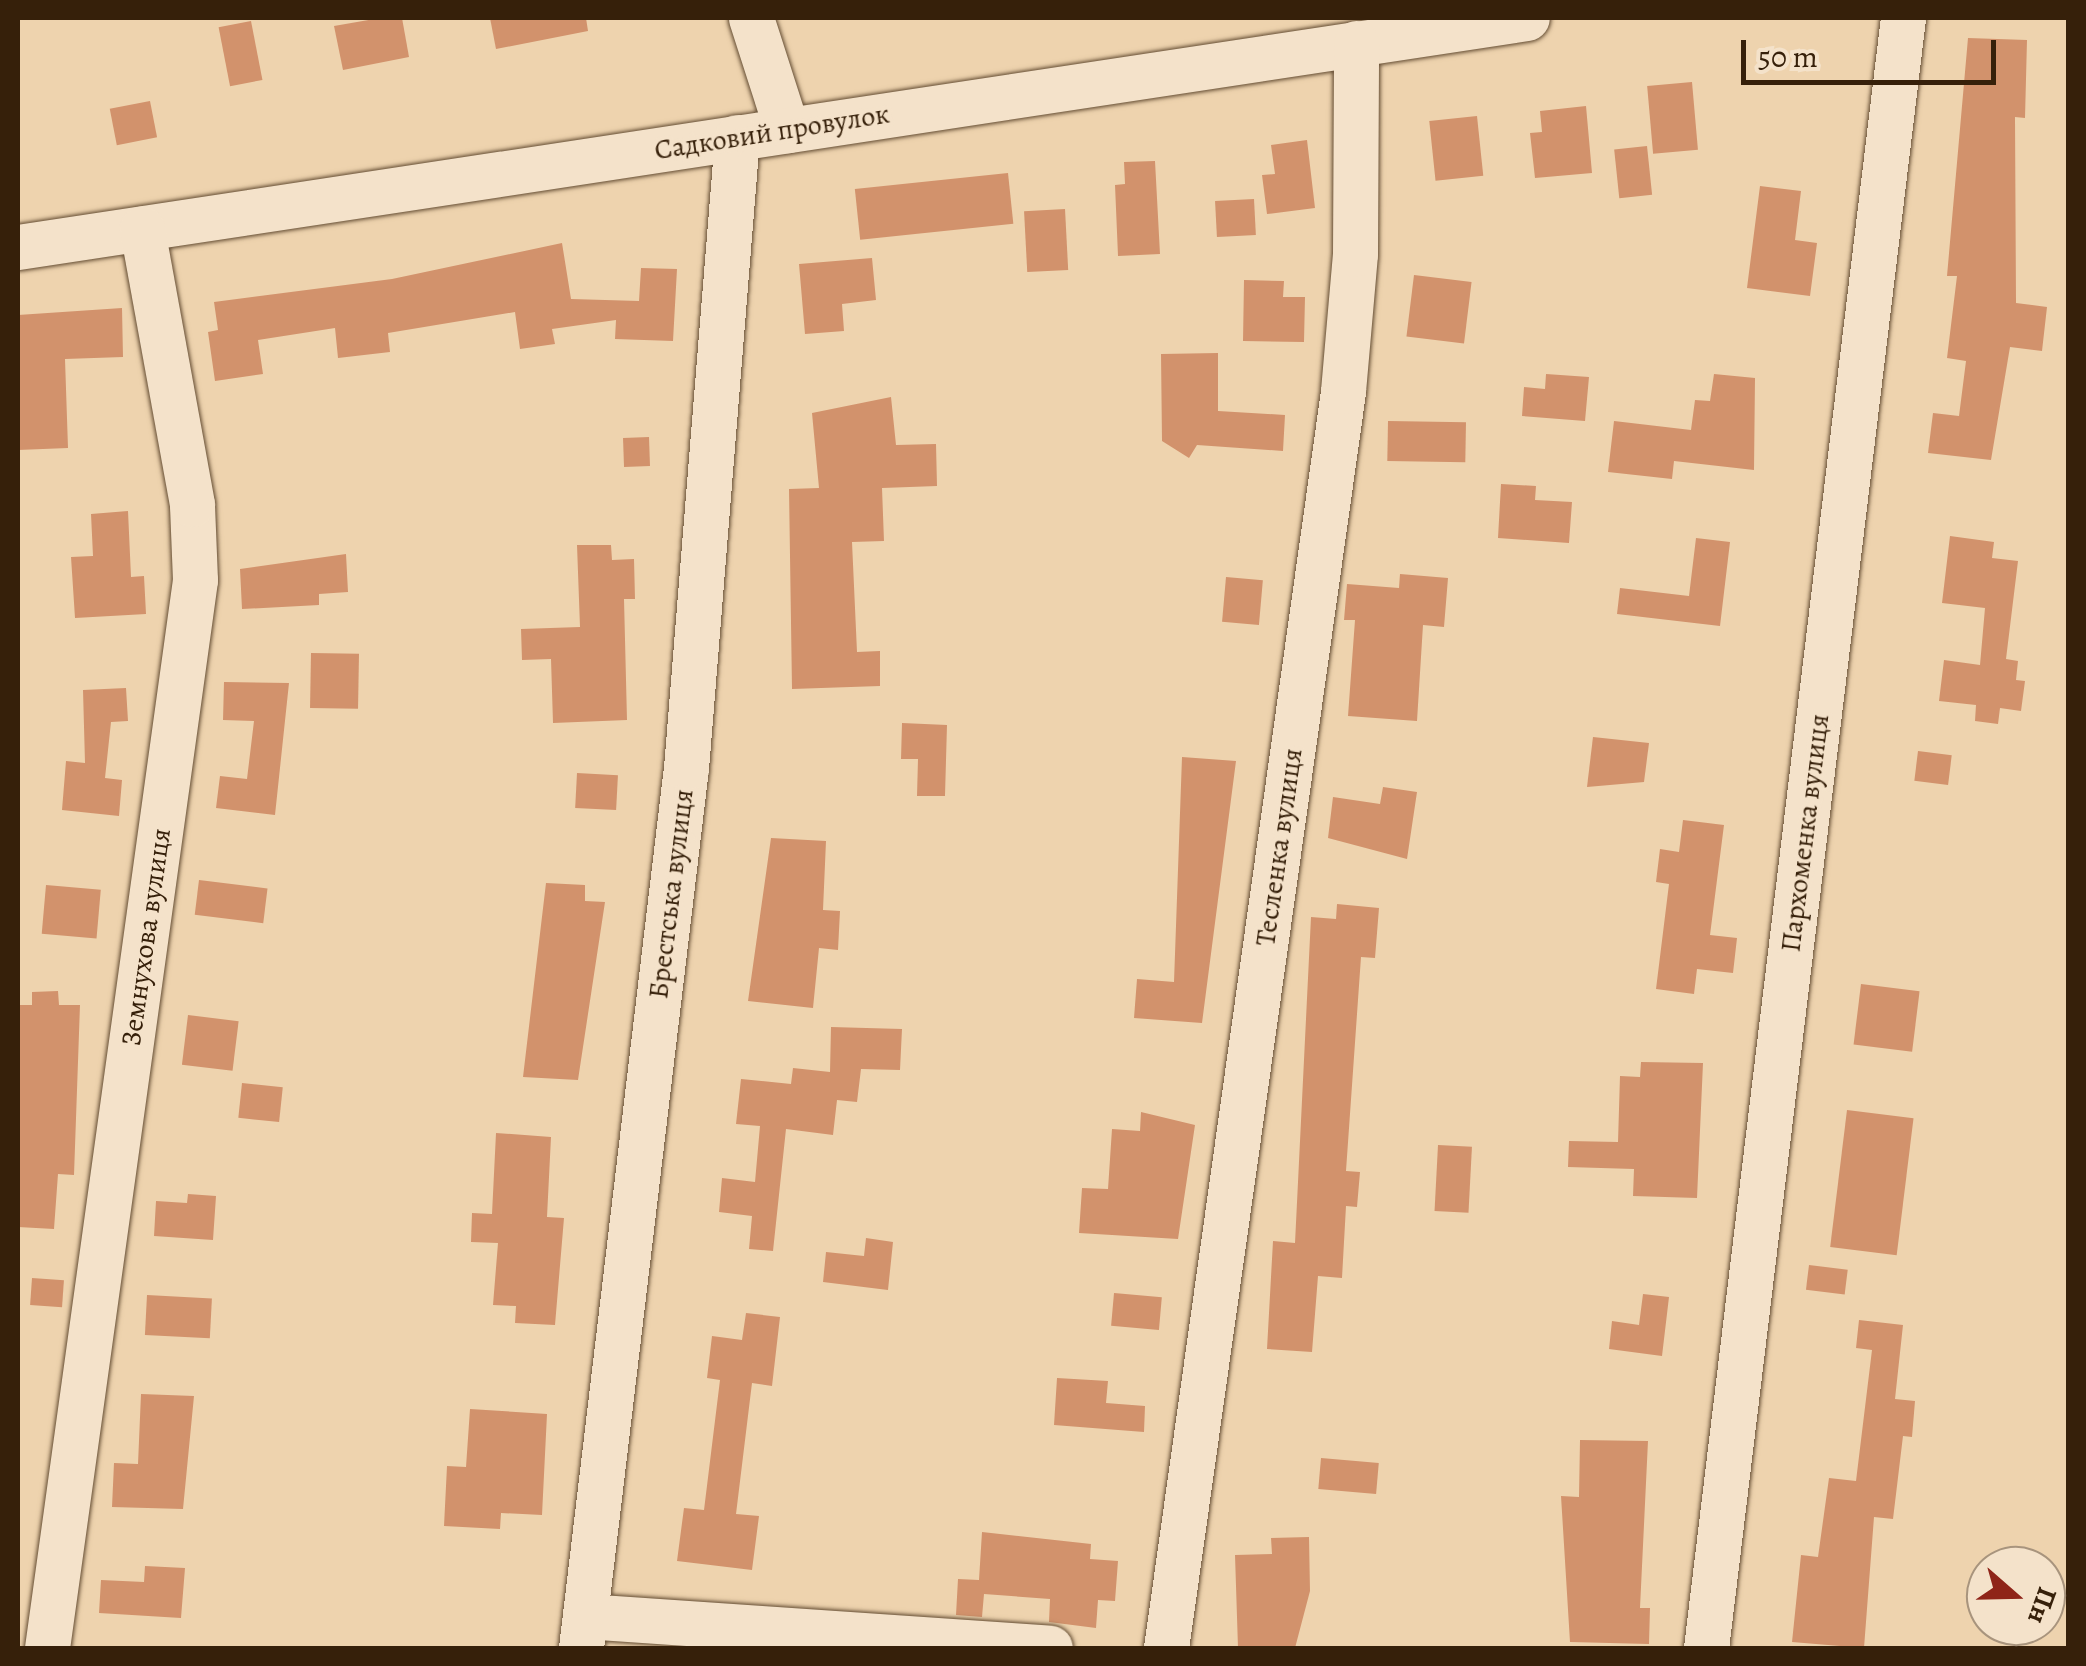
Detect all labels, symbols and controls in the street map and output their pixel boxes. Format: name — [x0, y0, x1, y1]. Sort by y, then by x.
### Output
scale bar — [1746, 20, 2001, 82]
text: 50 m — [1758, 37, 1818, 77]
street label: Садковий провулок — [652, 97, 892, 167]
street label: Пархоменка вулиця — [1774, 712, 1836, 954]
street label: Тесленка вулиця — [1248, 746, 1310, 948]
street label: Брестська вулиця — [641, 787, 701, 1001]
street label: Земнухова вулиця — [114, 826, 178, 1048]
north arrow — [1966, 1546, 2066, 1646]
text: Пн — [2018, 1582, 2066, 1629]

